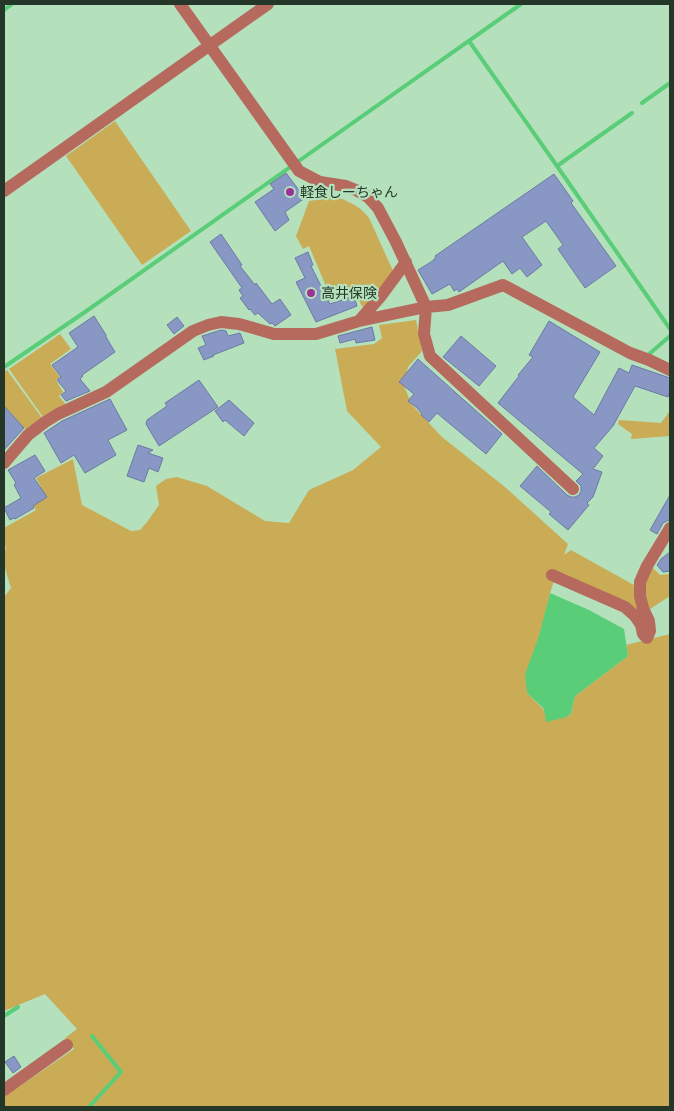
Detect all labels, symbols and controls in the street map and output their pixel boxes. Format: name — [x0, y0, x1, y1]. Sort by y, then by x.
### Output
place label: 軽食しーちゃん — [300, 183, 398, 201]
marker: 軽食しーちゃん — [284, 186, 296, 198]
place label: 高井保険 — [321, 284, 377, 302]
marker: 高井保険 — [305, 287, 317, 299]

